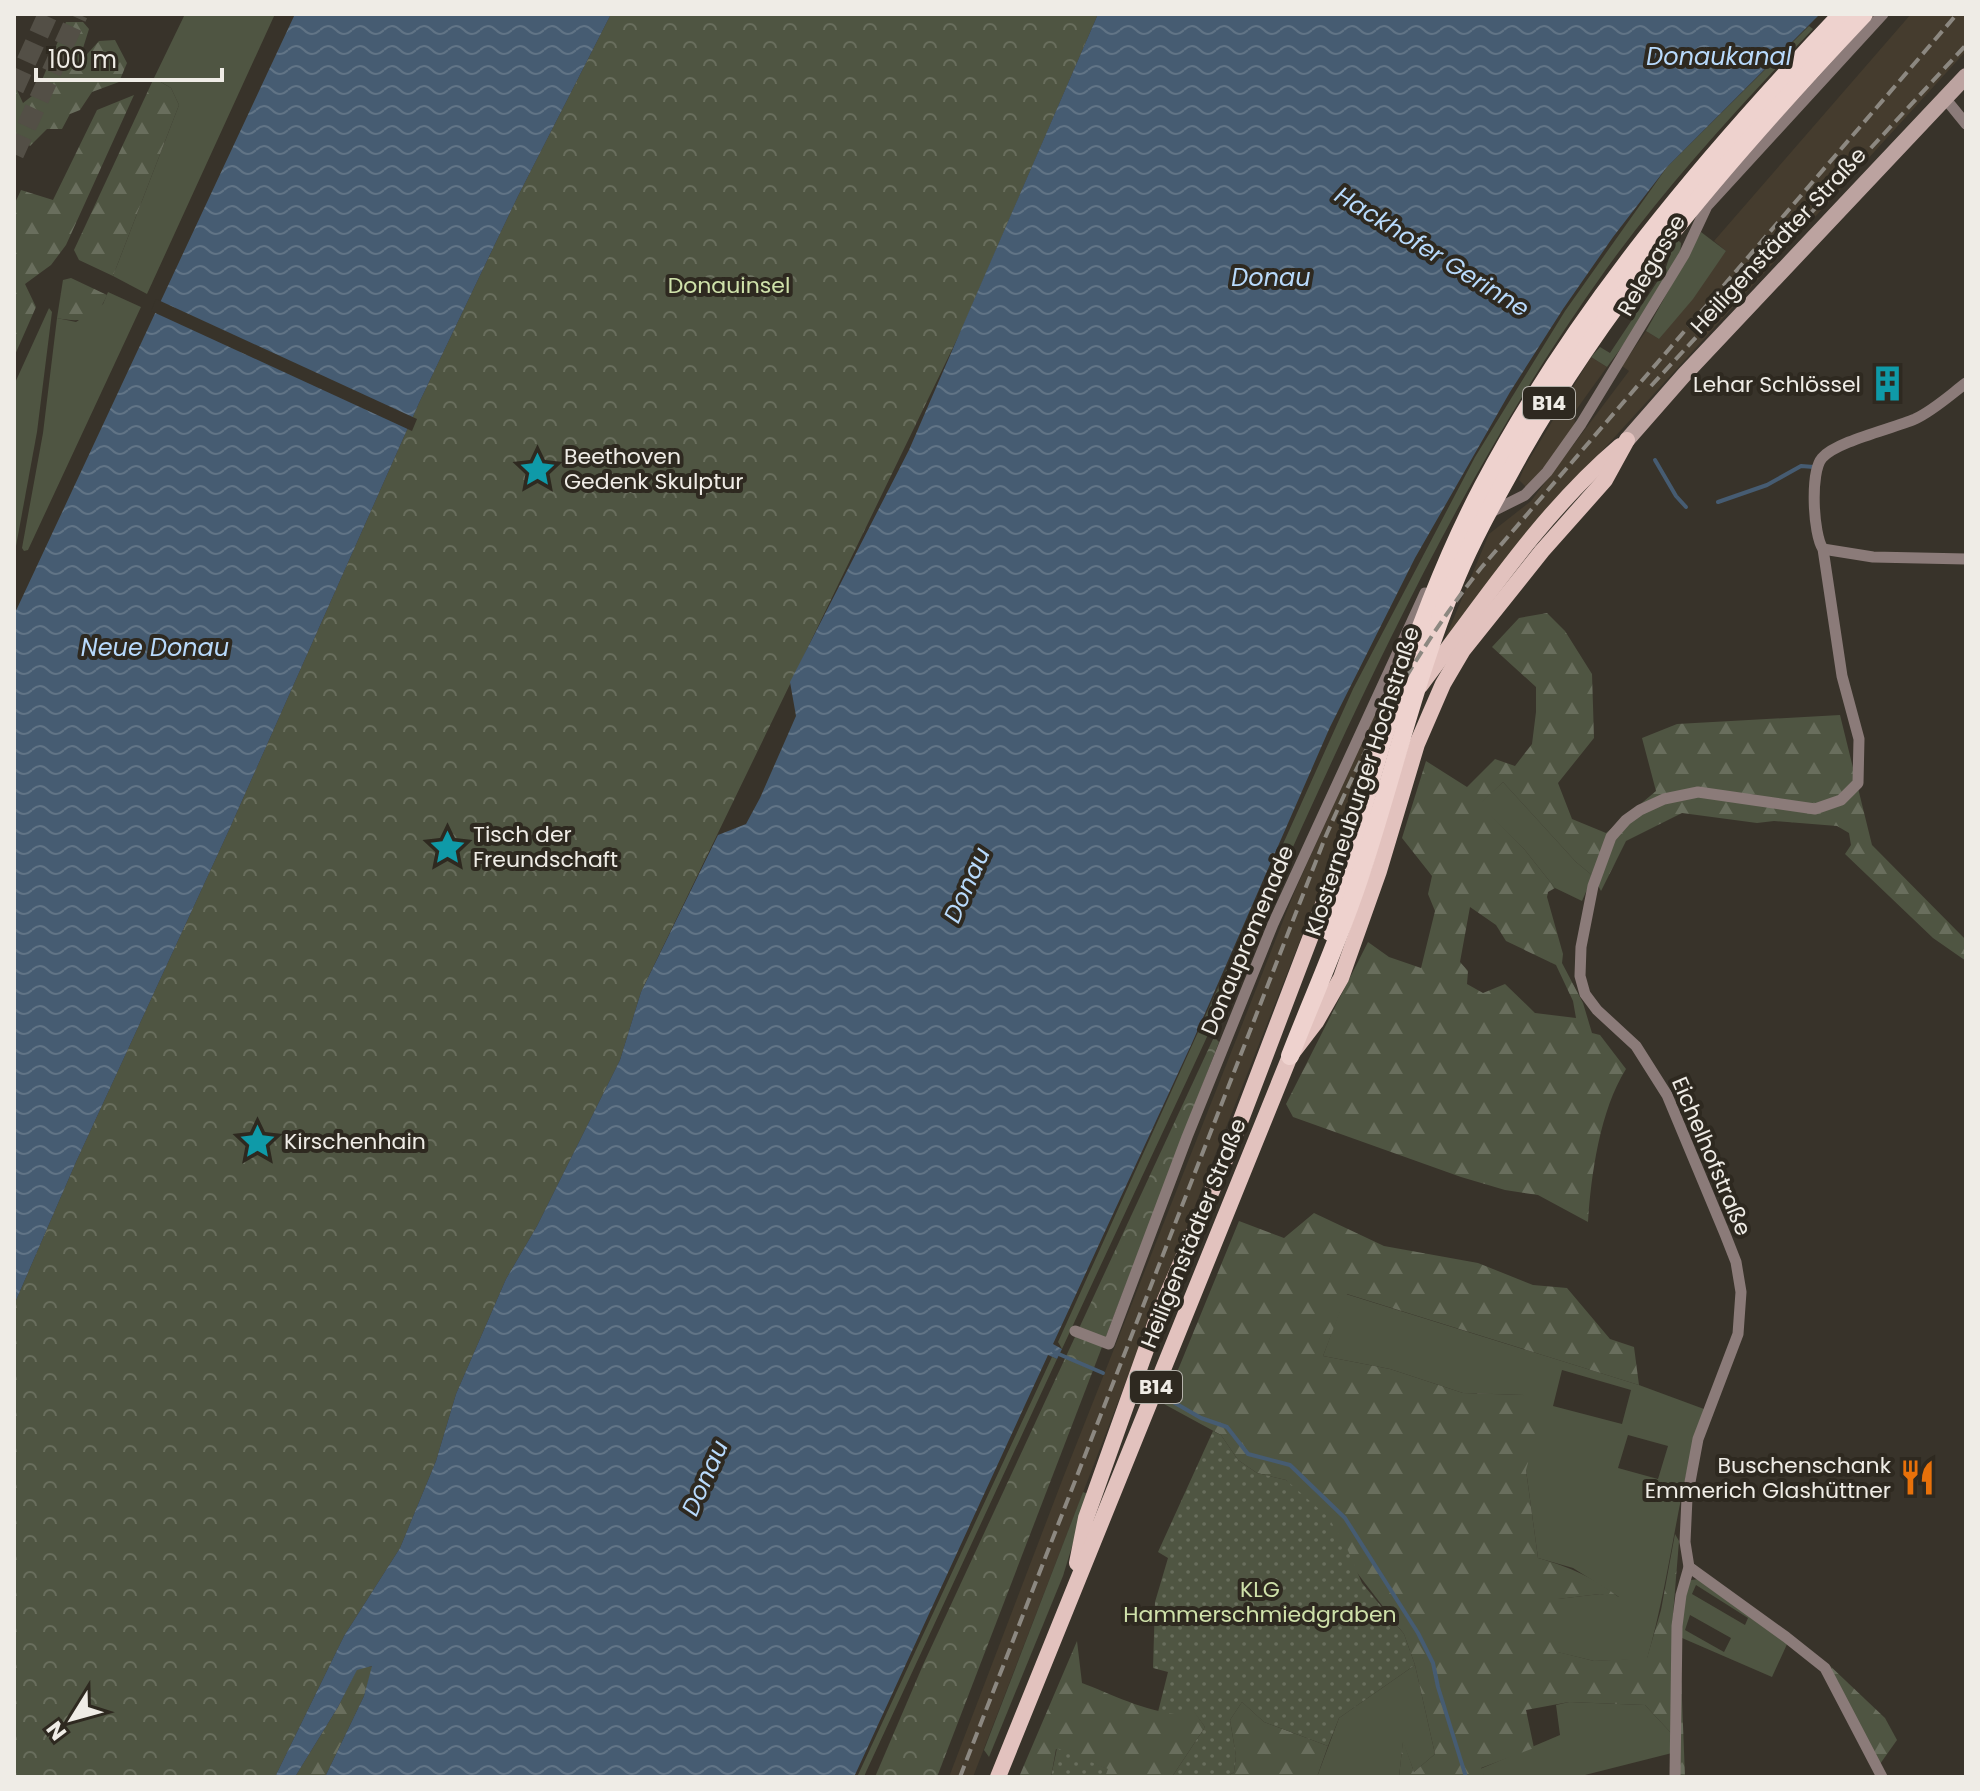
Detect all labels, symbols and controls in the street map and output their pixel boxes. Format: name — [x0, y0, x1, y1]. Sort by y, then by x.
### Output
scale bar — [36, 32, 222, 82]
water label: Donaukanal — [1646, 40, 1792, 73]
text: 100 m — [48, 43, 117, 76]
street label: Heiligenstädter Straße — [1683, 140, 1873, 341]
water label: Hackhofer Gerinne — [1329, 178, 1536, 325]
street label: Relegasse — [1610, 209, 1693, 322]
water label: Donau — [1231, 261, 1311, 294]
park label: Donauinsel — [668, 270, 790, 301]
building icon: Lehar Schlössel — [1868, 365, 1906, 403]
place label: Lehar Schlössel — [1693, 369, 1861, 400]
road number: B14 — [1523, 387, 1575, 419]
place label: Beethoven Gedenk Skulptur — [564, 441, 743, 497]
place icon: Beethoven Gedenk Skulptur — [519, 450, 557, 488]
street label: Klosterneuburger Hochstraße — [1298, 623, 1427, 940]
water label: Neue Donau — [81, 631, 229, 664]
place label: Tisch der Freundschaft — [473, 819, 618, 875]
place icon: Tisch der Freundschaft — [428, 828, 466, 866]
street label: Donaupromenade — [1193, 840, 1302, 1040]
water label: Donau — [935, 842, 998, 928]
street label: Eichelhofstraße — [1664, 1072, 1759, 1240]
street label: Heiligenstädter Straße — [1133, 1114, 1254, 1353]
place icon: Kirschenhain — [239, 1122, 277, 1160]
place label: Kirschenhain — [284, 1126, 426, 1157]
road number: B14 — [1130, 1371, 1182, 1403]
water label: Donau — [673, 1435, 736, 1521]
place label: Buschenschank Emmerich Glashüttner — [1645, 1450, 1892, 1506]
restaurant icon: Buschenschank Emmerich Glashüttner — [1898, 1459, 1936, 1497]
park label: KLG Hammerschmiedgraben — [1123, 1574, 1397, 1630]
north arrow — [32, 1679, 112, 1759]
text: N — [39, 1715, 74, 1747]

